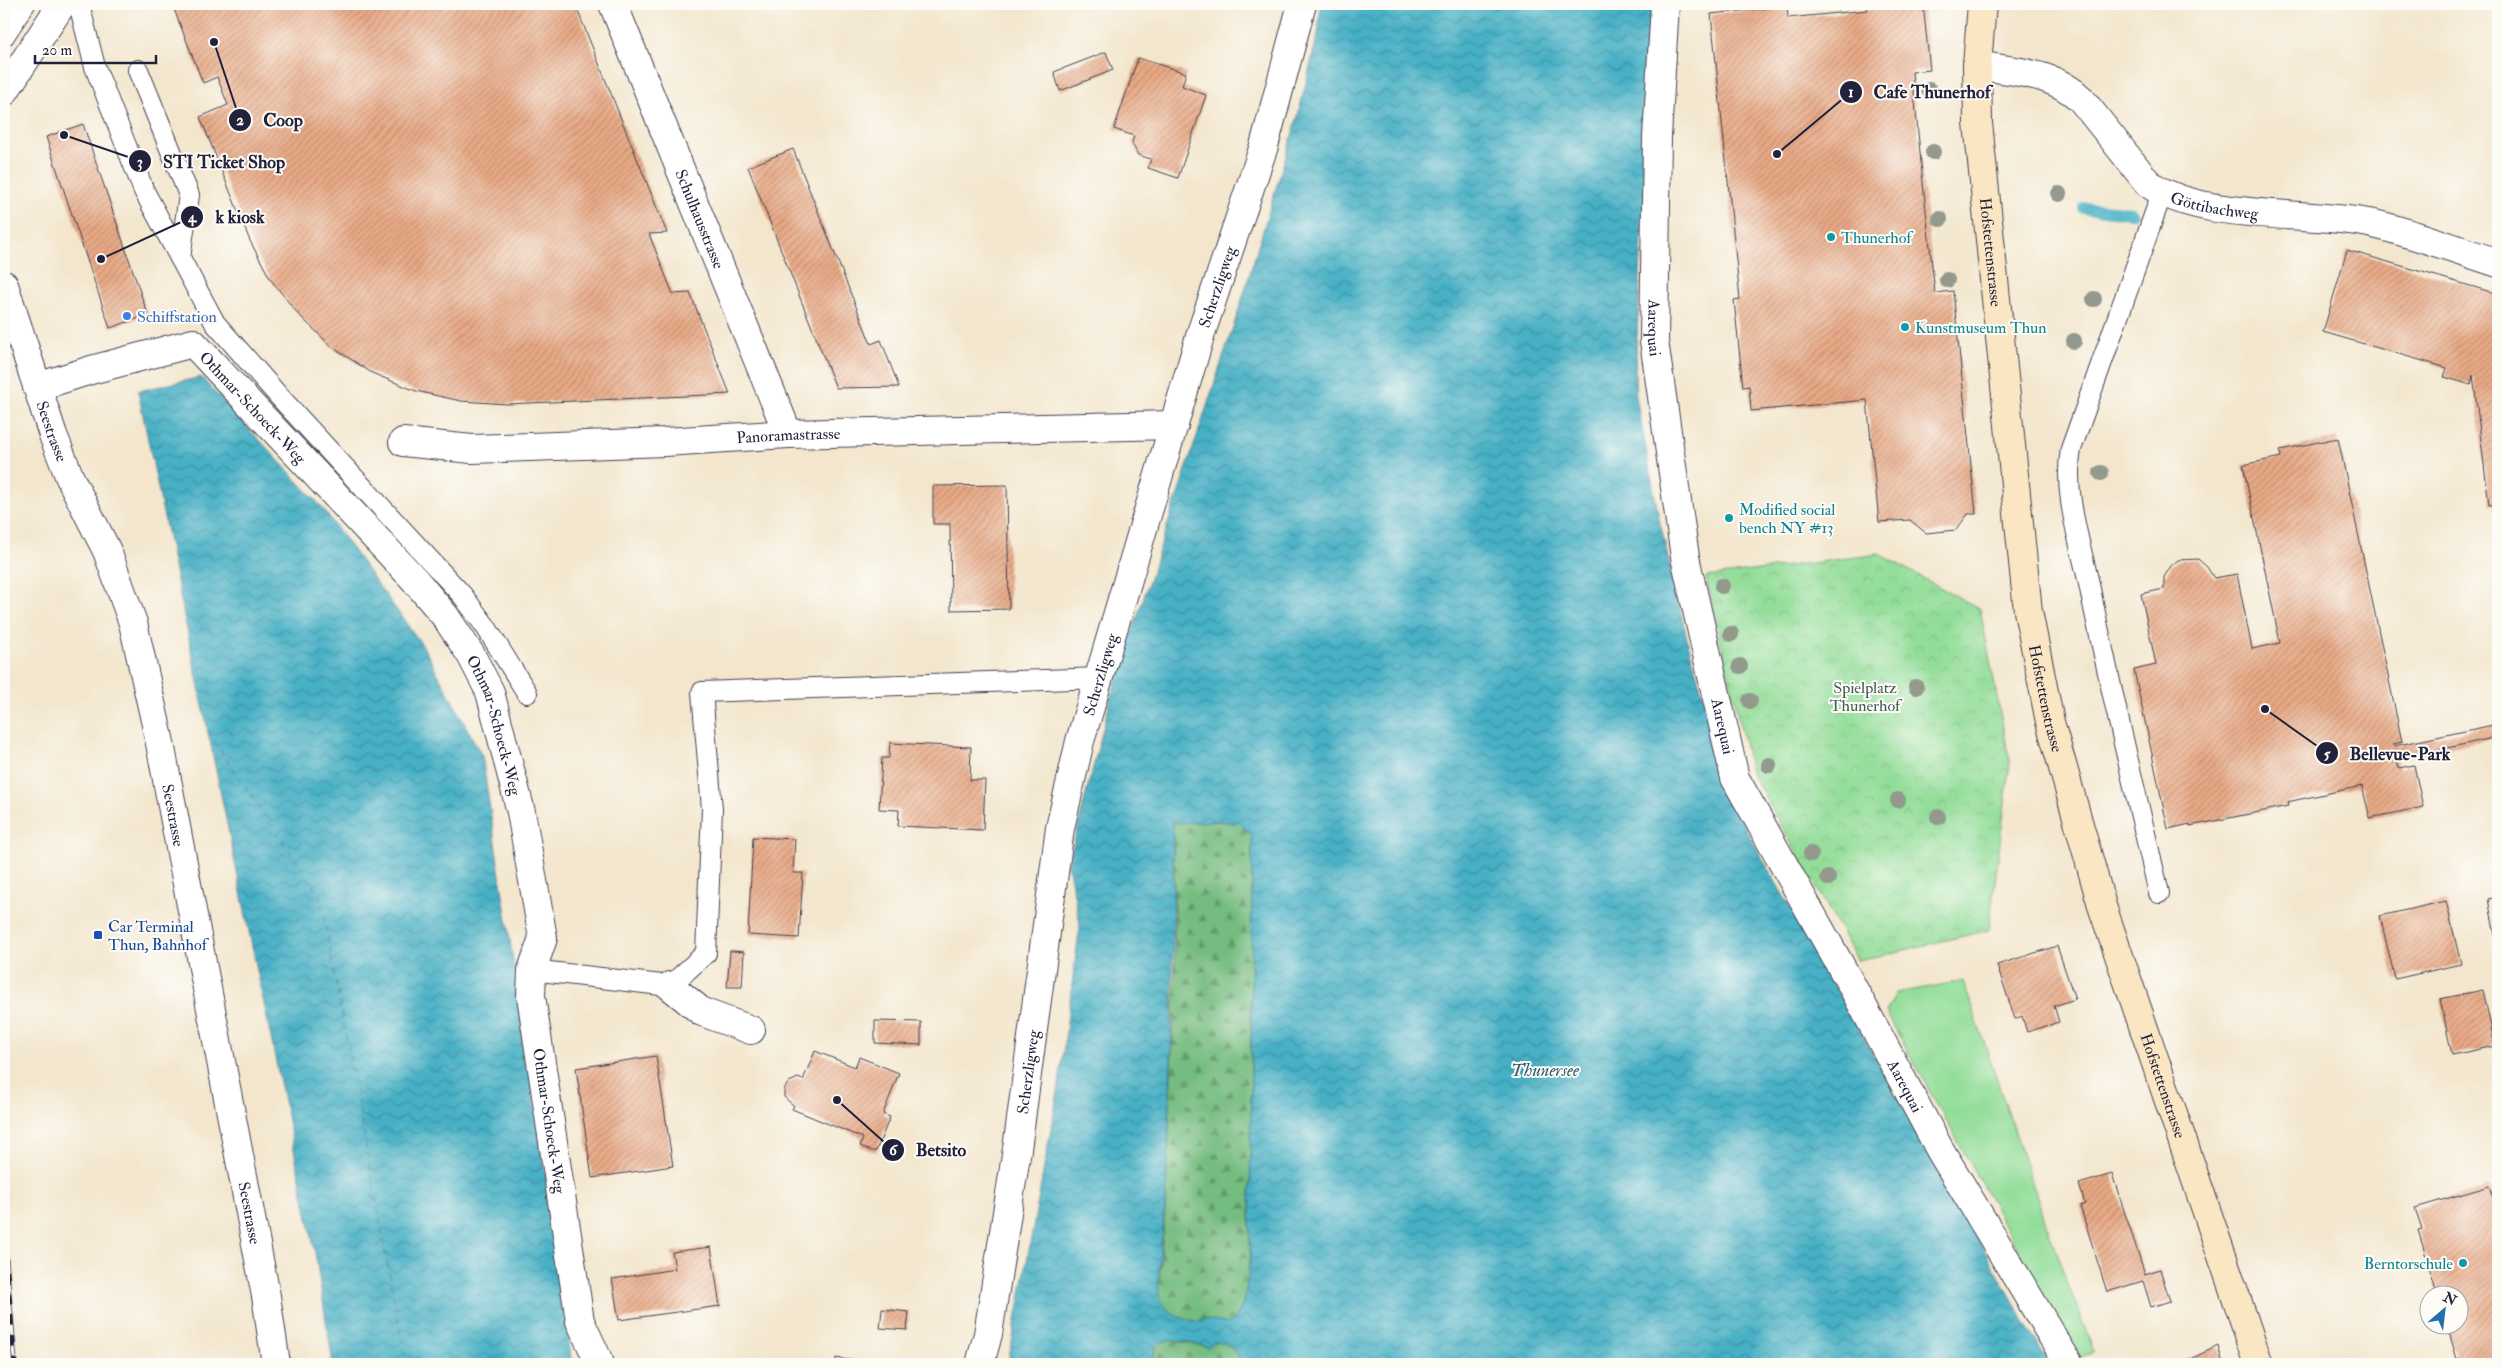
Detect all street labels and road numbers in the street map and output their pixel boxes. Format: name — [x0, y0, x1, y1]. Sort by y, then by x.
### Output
street label: Schulhausstrasse — [670, 167, 729, 272]
street label: Göttibachweg — [2167, 188, 2260, 224]
street label: Hofstettenstrasse — [1975, 197, 2006, 308]
street label: Scherzligweg — [1195, 242, 1241, 330]
street label: Aarequai — [1643, 298, 1665, 358]
street label: Othmar-Schoeck-Weg — [195, 347, 311, 469]
street label: Seestrasse — [32, 399, 72, 465]
street label: Panoramastrasse — [736, 424, 841, 448]
street label: Scherzligweg — [1079, 630, 1123, 718]
street label: Hofstettenstrasse — [2024, 643, 2067, 755]
street label: Othmar-Schoeck-Weg — [462, 652, 526, 799]
street label: Aarequai — [1706, 696, 1738, 756]
street label: Seestrasse — [157, 783, 189, 849]
street label: Scherzligweg — [1013, 1028, 1044, 1115]
street label: Hofstettenstrasse — [2135, 1031, 2190, 1141]
street label: Othmar-Schoeck-Weg — [528, 1047, 570, 1196]
street label: Aarequai — [1882, 1056, 1927, 1116]
street label: Seestrasse — [233, 1180, 265, 1246]

